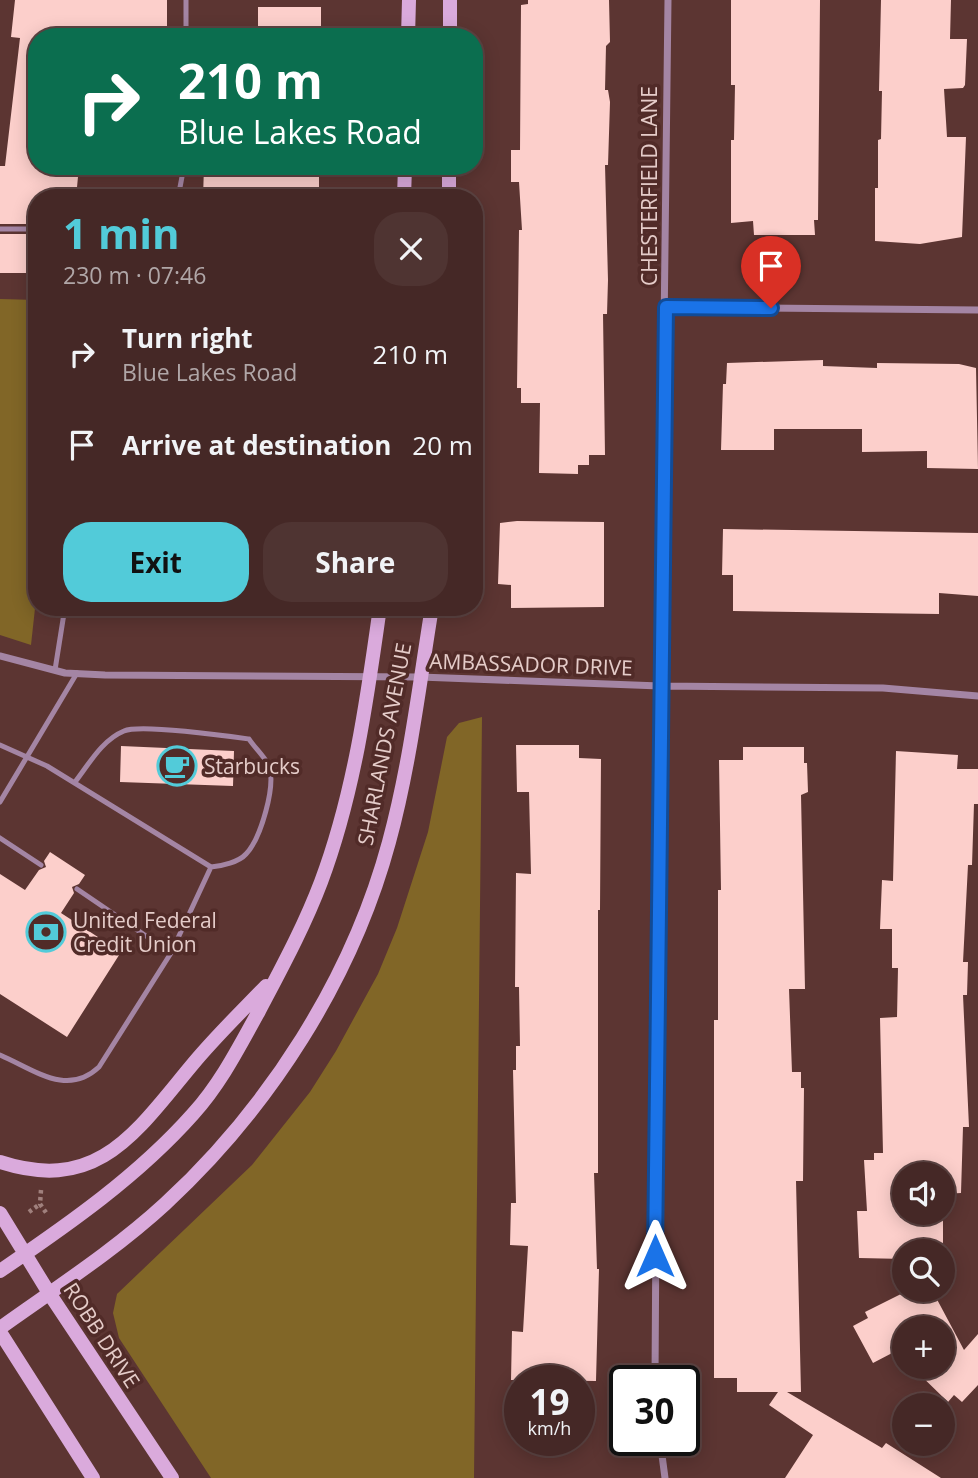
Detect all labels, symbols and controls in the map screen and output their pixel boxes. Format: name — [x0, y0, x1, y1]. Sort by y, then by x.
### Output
text: 210 m — [178, 47, 323, 113]
icon: right — [63, 56, 154, 147]
street label: CHESTERFIELD LANE — [635, 86, 663, 286]
text: Blue Lakes Road — [178, 110, 422, 153]
text: 1 min — [63, 204, 180, 261]
button: close — [374, 212, 448, 286]
pin — [741, 236, 801, 308]
icon: arrive — [752, 247, 790, 285]
text: 230 m · 07:46 — [63, 259, 206, 291]
text: Turn right — [122, 320, 253, 356]
icon: right — [63, 335, 101, 373]
text: 210 m — [373, 336, 448, 372]
text: Blue Lakes Road — [122, 356, 297, 388]
icon: arrive — [63, 426, 101, 464]
text: Arrive at destination — [122, 427, 391, 463]
text: 20 m — [412, 427, 473, 463]
button: Exit — [63, 522, 249, 602]
button: Share — [263, 522, 448, 602]
street label: SHARLANDS AVENUE — [351, 640, 417, 848]
street label: AMBASSADOR DRIVE — [429, 646, 633, 682]
cafe icon: Starbucks — [156, 745, 198, 787]
place label: Starbucks — [204, 752, 300, 780]
place label: United Federal Credit Union — [73, 906, 217, 958]
bank icon: United Federal Credit Union — [25, 911, 67, 953]
map controls — [892, 1162, 955, 1456]
button: sound — [892, 1162, 955, 1225]
position arrow — [618, 1219, 692, 1293]
button: search — [892, 1239, 955, 1302]
street label: ROBB DRIVE — [58, 1277, 146, 1393]
button: + — [892, 1316, 955, 1379]
speed limit sign: 30 — [609, 1365, 700, 1456]
text: 19 — [529, 1378, 570, 1425]
button: − — [892, 1393, 955, 1456]
text: km/h — [528, 1416, 571, 1440]

